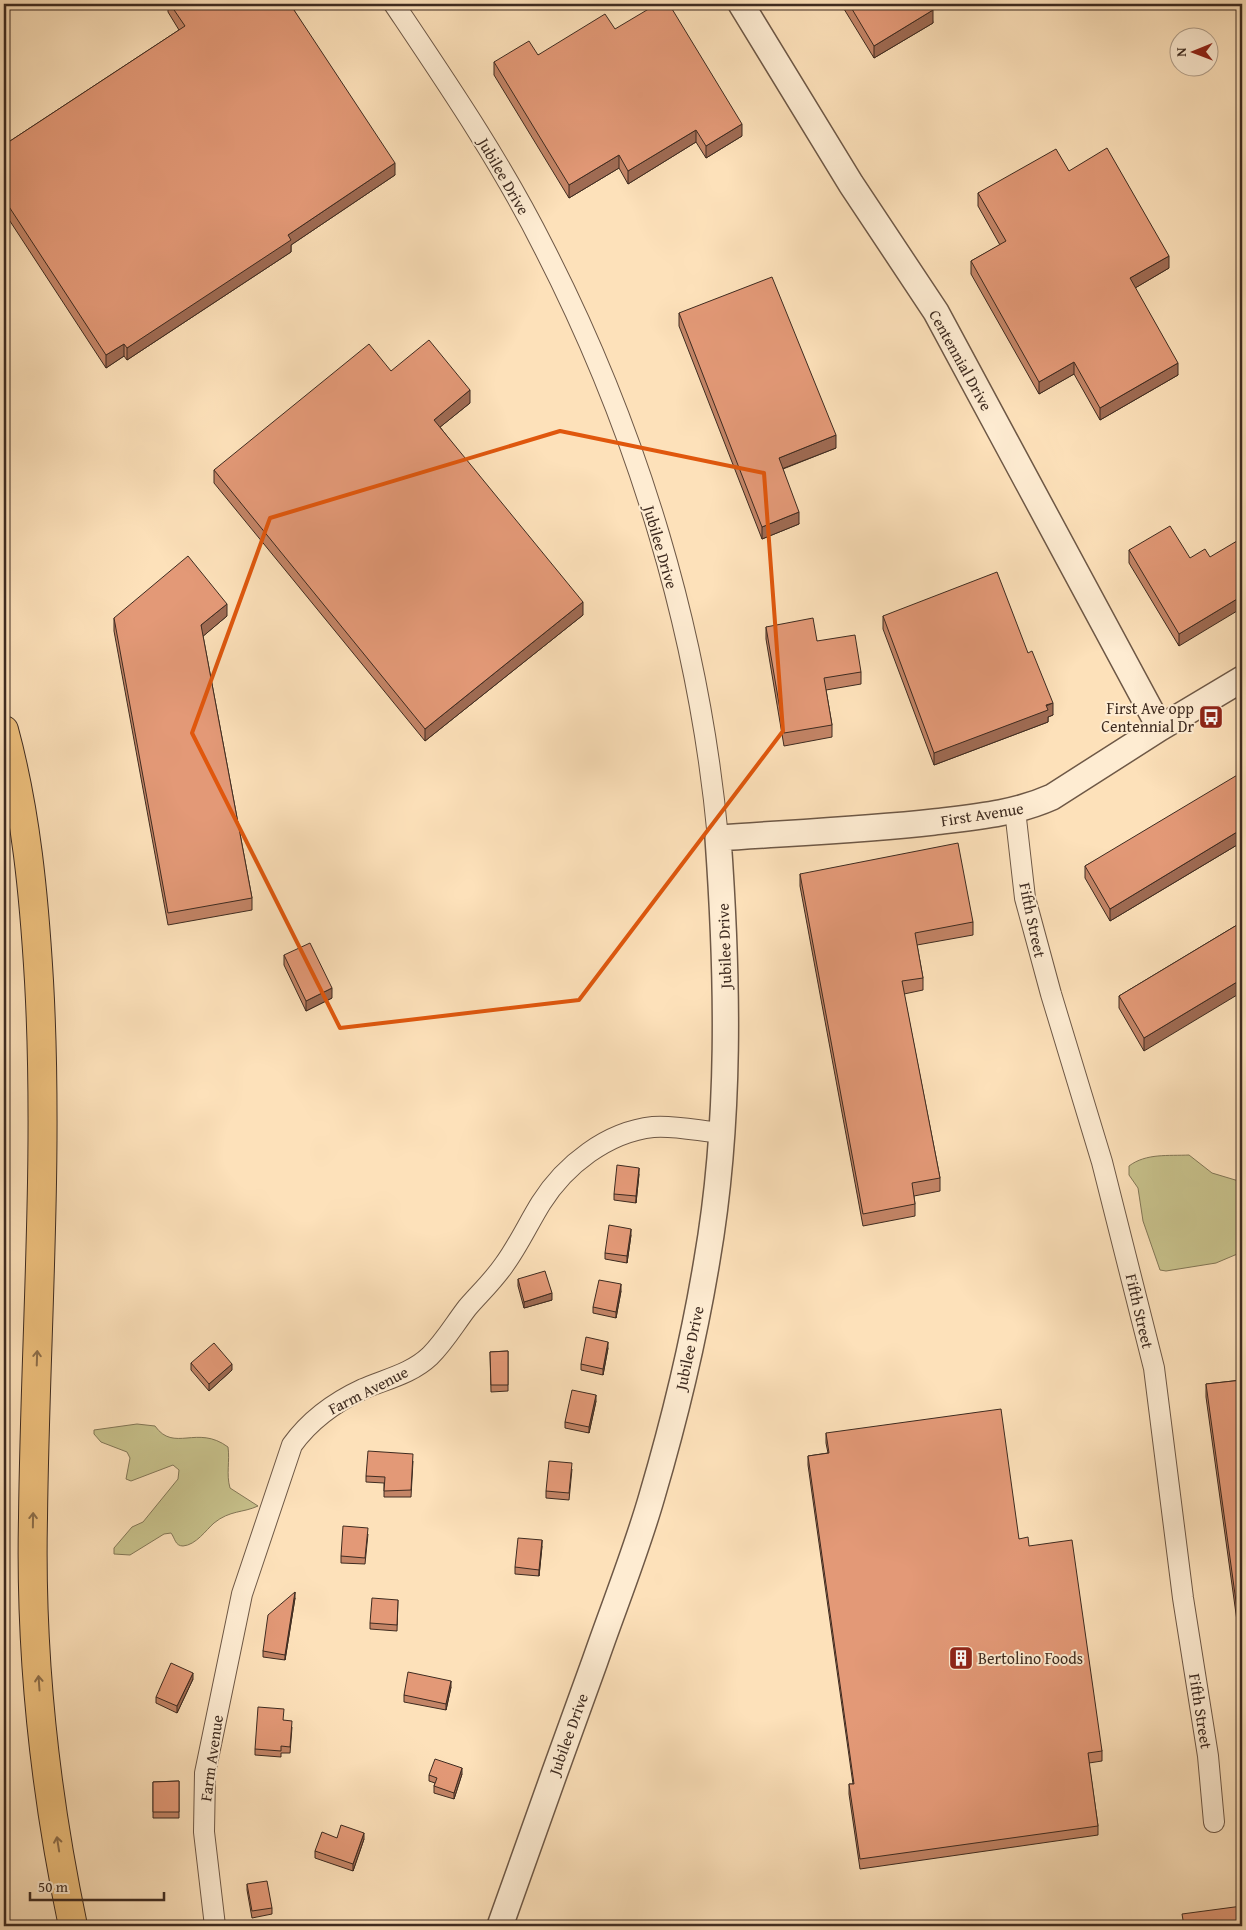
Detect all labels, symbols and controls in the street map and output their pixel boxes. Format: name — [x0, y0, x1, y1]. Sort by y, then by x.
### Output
north arrow — [1168, 28, 1218, 78]
text: N — [1171, 47, 1191, 57]
street label: Jubilee Drive — [471, 131, 536, 219]
street label: Centennial Drive — [923, 305, 999, 415]
street label: Jubilee Drive — [637, 501, 684, 591]
place label: First Ave opp Centennial Dr — [1101, 696, 1194, 738]
bus stop icon: First Ave opp Centennial Dr — [1198, 704, 1224, 730]
street label: First Avenue — [939, 796, 1025, 832]
street label: Fifth Street — [1013, 880, 1053, 960]
street label: Jubilee Drive — [711, 903, 738, 991]
street label: Fifth Street — [1120, 1271, 1160, 1351]
street label: Jubilee Drive — [668, 1304, 710, 1394]
one-way arrow — [32, 1350, 42, 1366]
street label: Farm Avenue — [324, 1360, 412, 1420]
one-way arrow — [28, 1512, 38, 1528]
building icon: Bertolino Foods — [948, 1645, 974, 1671]
place label: Bertolino Foods — [978, 1646, 1083, 1670]
street label: Fifth Street — [1183, 1672, 1219, 1751]
one-way arrow — [34, 1675, 43, 1691]
street label: Jubilee Drive — [541, 1690, 594, 1780]
street label: Farm Avenue — [193, 1713, 229, 1803]
one-way arrow — [53, 1836, 63, 1852]
scale bar — [30, 1870, 164, 1902]
text: 50 m — [38, 1876, 69, 1897]

